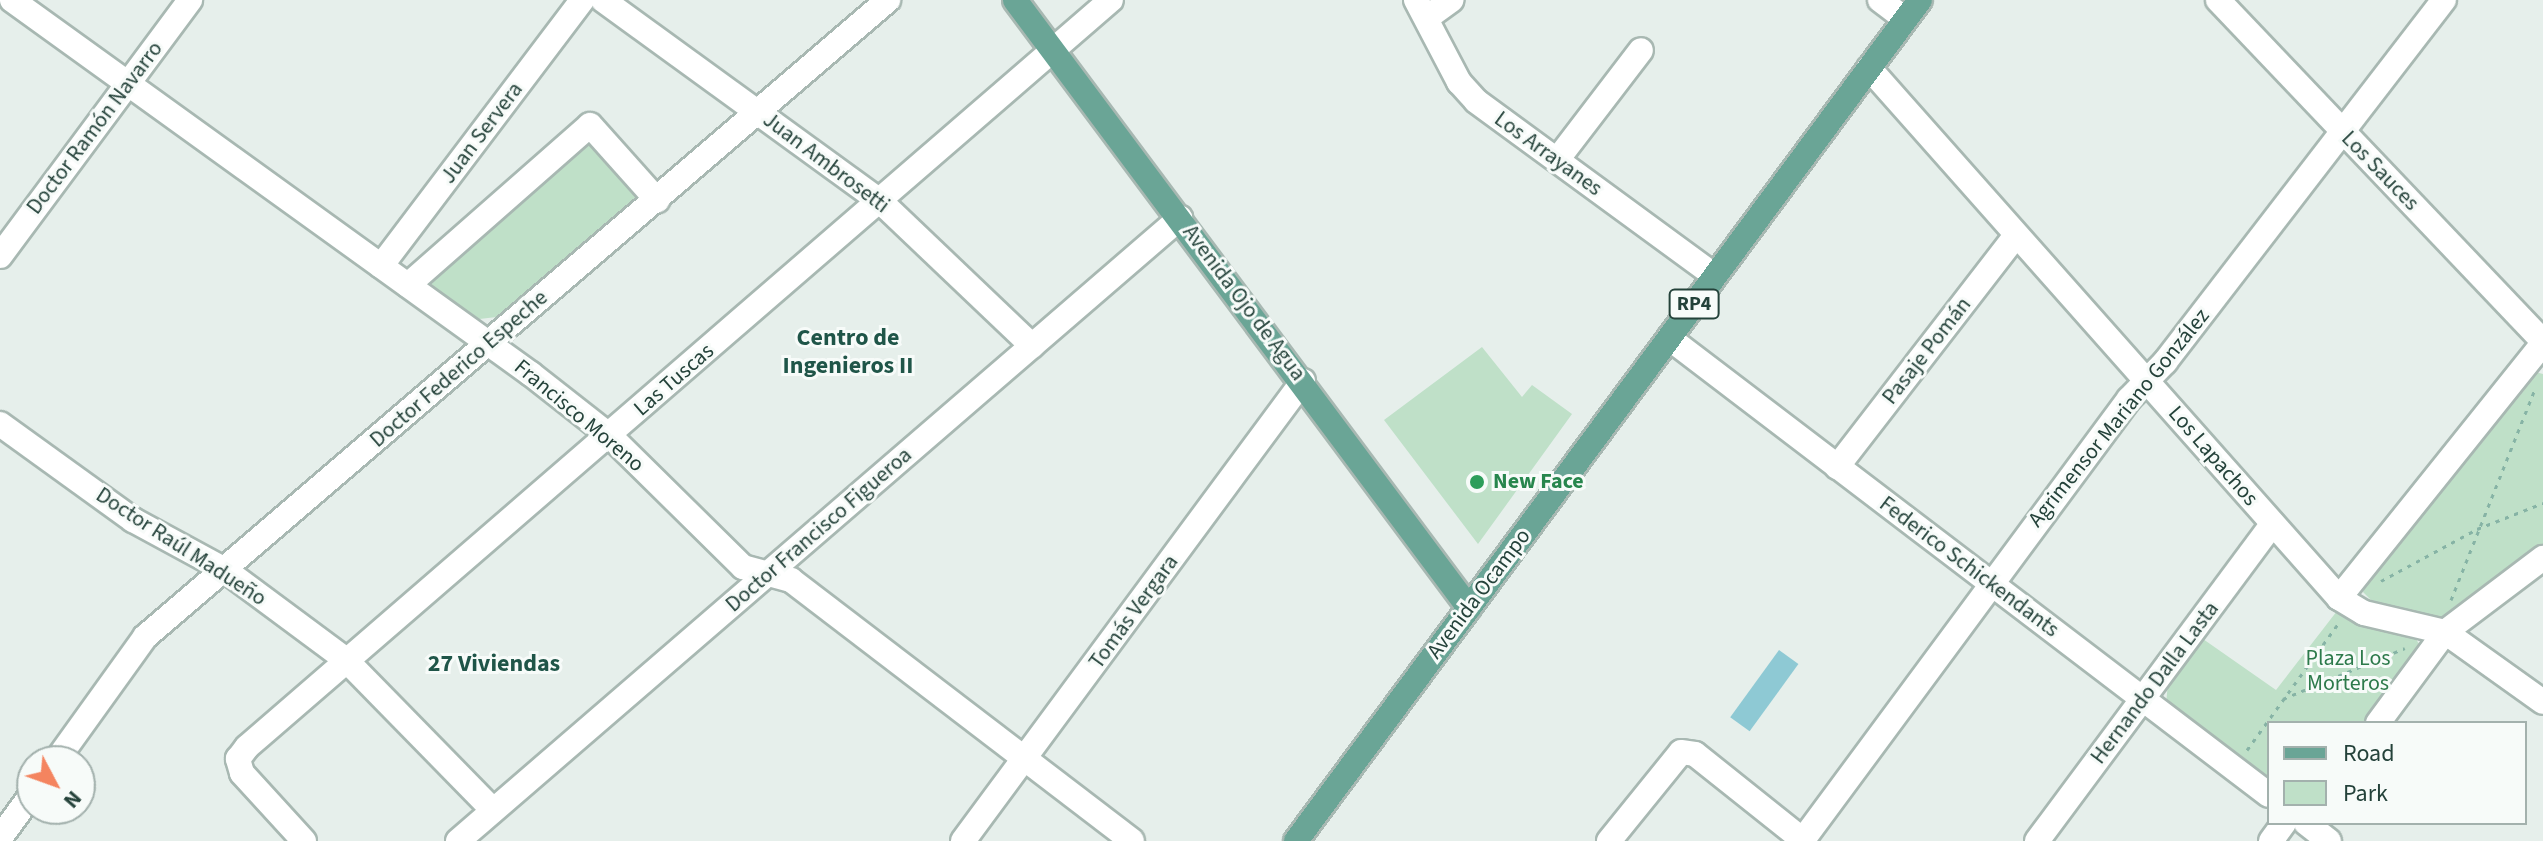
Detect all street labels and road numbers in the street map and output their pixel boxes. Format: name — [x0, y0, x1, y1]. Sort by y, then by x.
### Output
street label: Doctor Ramón Navarro — [21, 36, 169, 220]
street label: Juan Servera — [435, 77, 529, 189]
street label: Los Arrayanes — [1489, 106, 1607, 202]
street label: Juan Ambrosetti — [758, 107, 894, 219]
street label: Los Sauces — [2336, 126, 2424, 216]
street label: Avenida Ojo de Agua — [1177, 220, 1311, 386]
street label: Doctor Federico Espeche — [365, 285, 553, 453]
road number: RP4 — [1668, 288, 1720, 320]
street label: Pasaje Pomán — [1877, 292, 1977, 410]
street label: Agrimensor Mariano González — [2023, 303, 2215, 533]
street label: Las Tuscas — [629, 338, 719, 422]
street label: Francisco Moreno — [509, 354, 649, 478]
street label: Los Lapachos — [2162, 401, 2264, 511]
street label: Doctor Francisco Figueroa — [721, 442, 917, 618]
street label: Doctor Raúl Madueño — [91, 482, 271, 612]
street label: Federico Schickendants — [1874, 491, 2064, 643]
street label: Avenida Ocampo — [1422, 524, 1536, 664]
street label: Tomás Vergara — [1084, 550, 1184, 674]
street label: Hernando Dalla Lasta — [2085, 597, 2225, 769]

